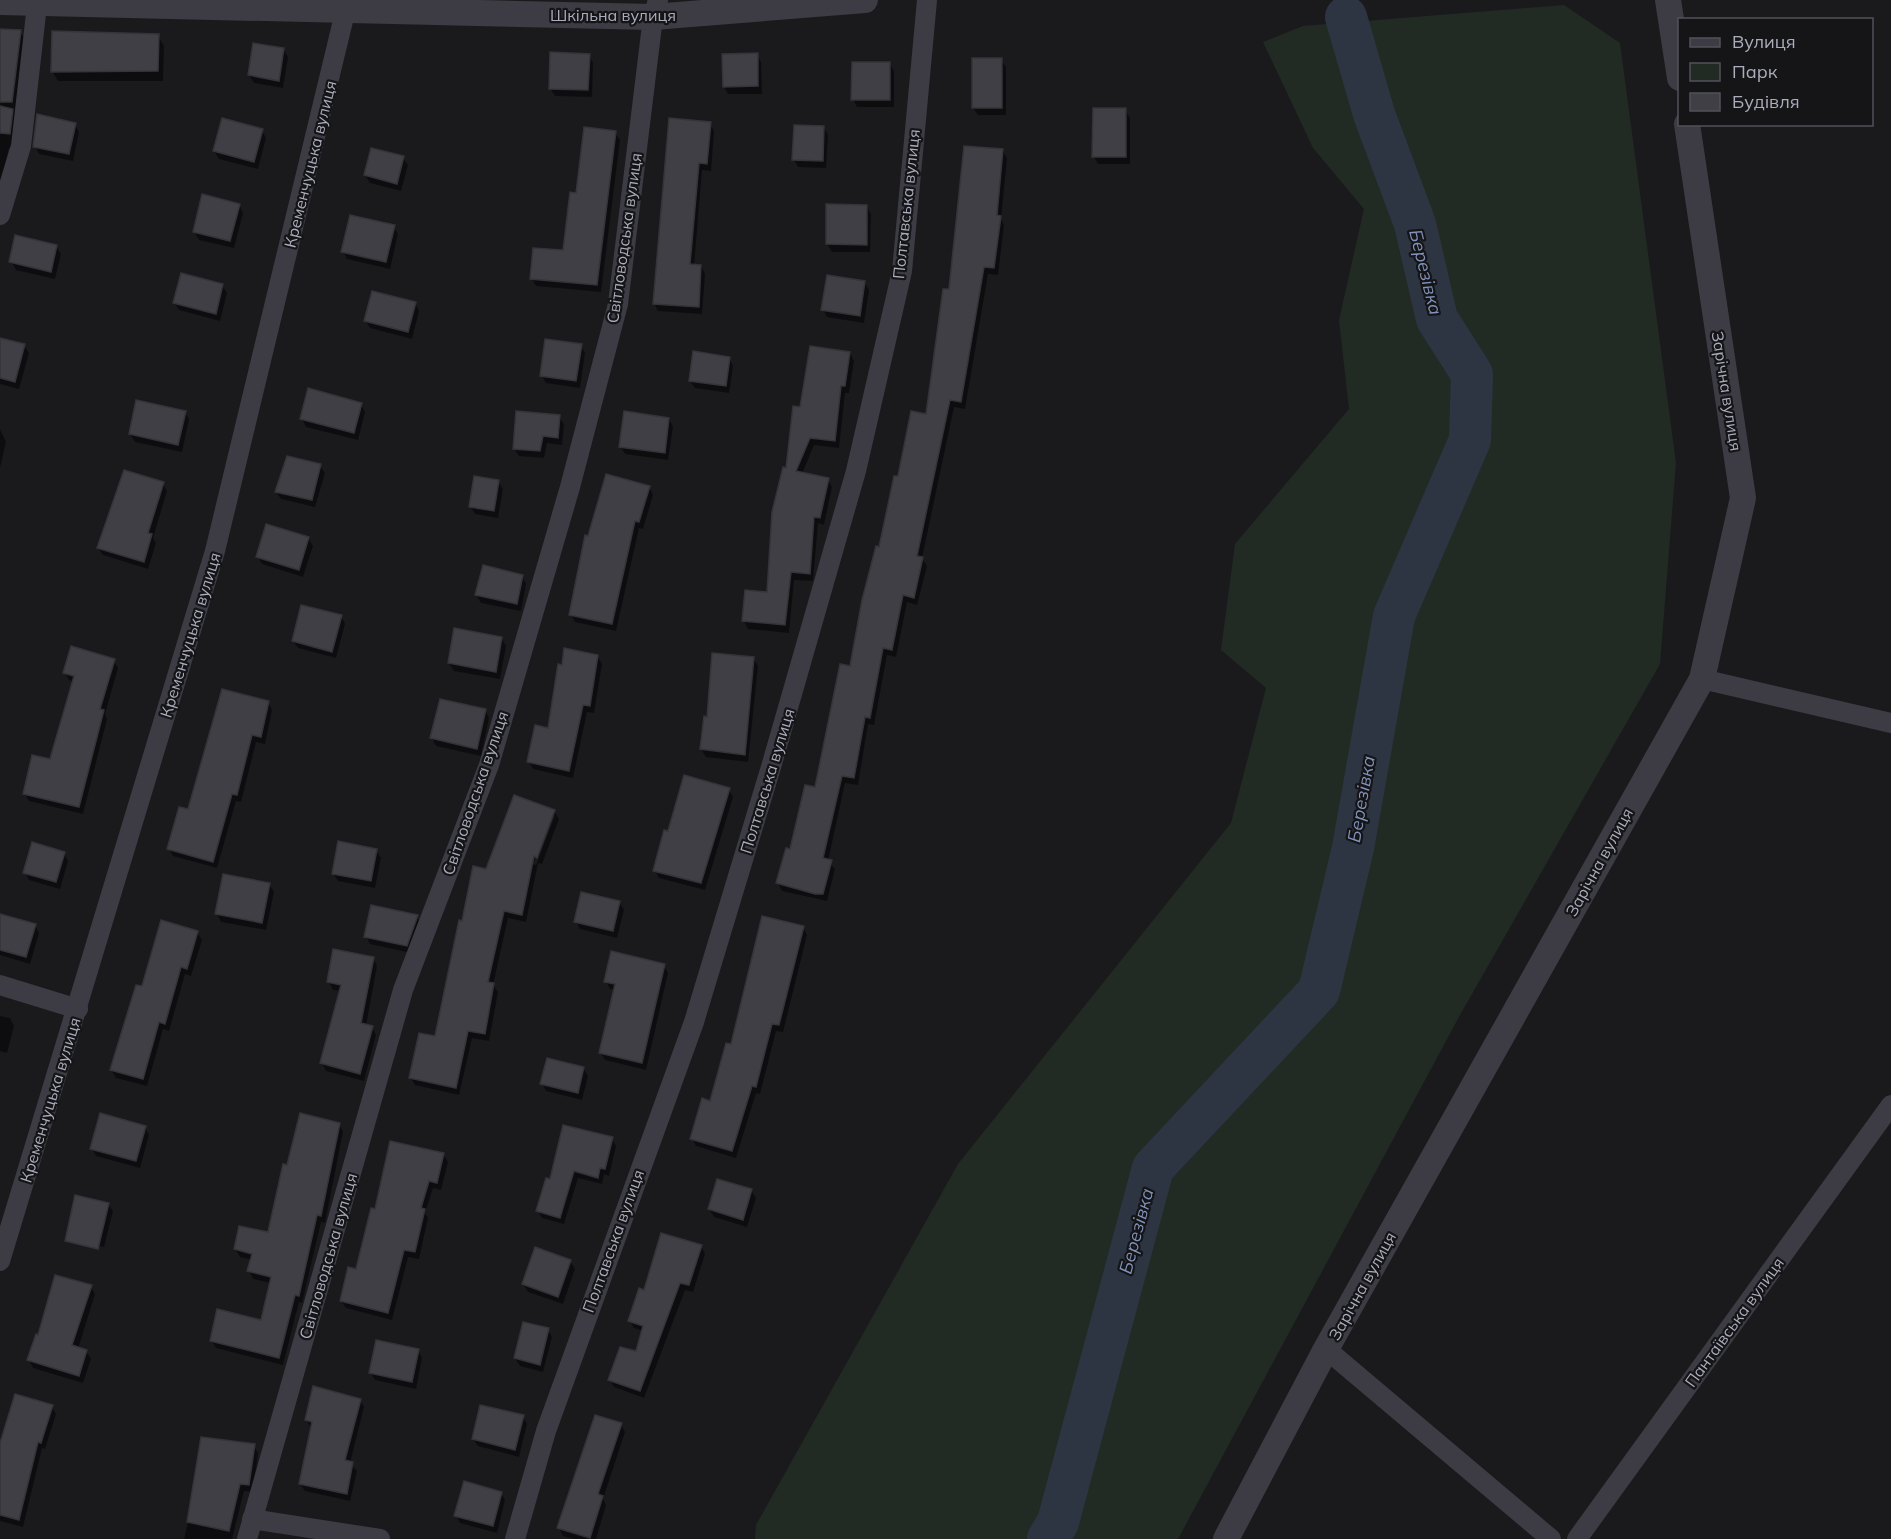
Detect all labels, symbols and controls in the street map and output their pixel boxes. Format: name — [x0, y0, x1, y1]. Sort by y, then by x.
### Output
street label: Шкільна вулиця — [550, 5, 676, 25]
legend — [1678, 18, 1873, 126]
text: Вулиця — [1732, 30, 1796, 53]
text: Парк — [1732, 60, 1778, 83]
street label: Кременчуцька вулиця — [280, 78, 340, 250]
text: Будівля — [1732, 90, 1800, 113]
street label: Полтавська вулиця — [888, 128, 924, 280]
street label: Світловодська вулиця — [602, 152, 646, 324]
water label: Березівка — [1404, 227, 1448, 317]
street label: Зарічна вулиця — [1708, 330, 1746, 452]
street label: Кременчуцька вулиця — [155, 550, 225, 720]
street label: Полтавська вулиця — [735, 706, 799, 856]
street label: Світловодська вулиця — [438, 709, 512, 877]
water label: Березівка — [1342, 754, 1380, 844]
street label: Зарічна вулиця — [1561, 804, 1637, 920]
street label: Кременчуцька вулиця — [15, 1015, 85, 1185]
street label: Полтавська вулиця — [578, 1167, 648, 1315]
street label: Світловодська вулиця — [295, 1171, 361, 1341]
water label: Березівка — [1114, 1186, 1158, 1276]
street label: Зарічна вулиця — [1324, 1228, 1400, 1344]
street label: Пантаївська вулиця — [1680, 1253, 1788, 1391]

